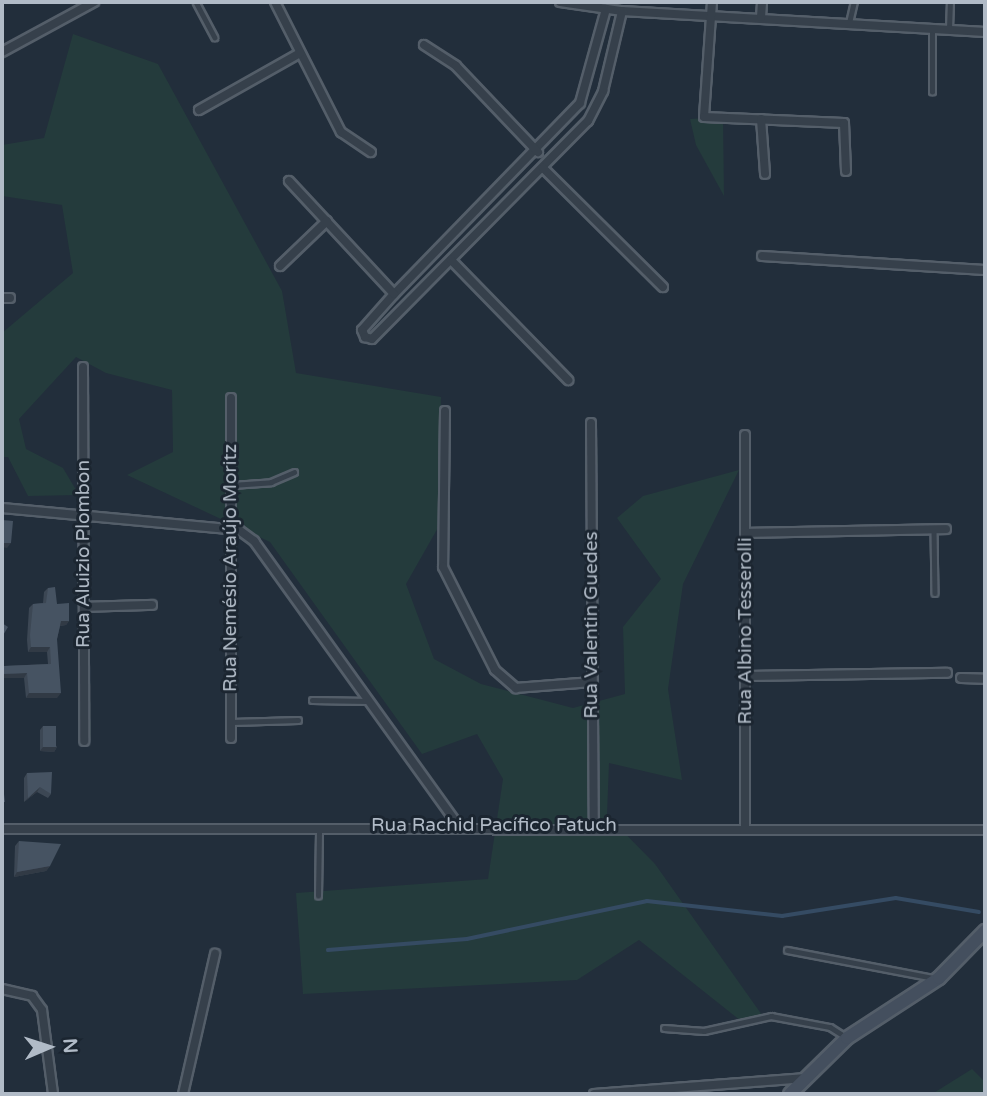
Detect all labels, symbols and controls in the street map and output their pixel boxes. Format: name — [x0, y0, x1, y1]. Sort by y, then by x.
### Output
street label: Rua Nemésio Araújo Moritz — [220, 444, 242, 692]
street label: Rua Aluizio Plombon — [73, 460, 95, 648]
street label: Rua Valentin Guedes — [581, 531, 603, 719]
street label: Rua Albino Tesserolli — [735, 537, 757, 725]
street label: Rua Rachid Pacífico Fatuch — [371, 815, 617, 837]
north arrow — [14, 1012, 84, 1082]
text: N — [59, 1038, 81, 1054]

